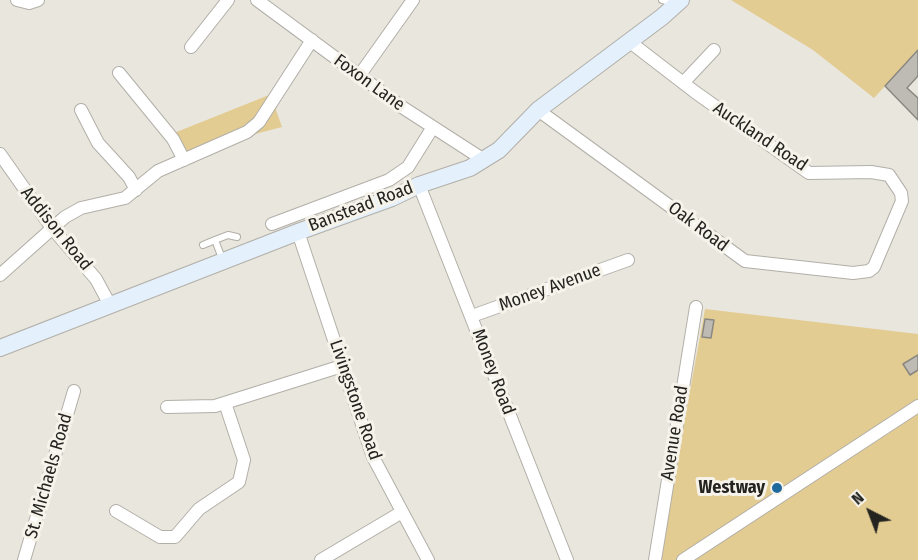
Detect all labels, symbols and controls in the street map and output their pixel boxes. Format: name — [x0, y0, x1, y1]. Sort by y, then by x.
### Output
street label: Foxon Lane — [329, 50, 409, 116]
street label: Auckland Road — [709, 98, 811, 176]
street label: Banstead Road — [306, 177, 416, 237]
street label: Addison Road — [16, 183, 96, 275]
street label: Oak Road — [664, 197, 732, 257]
street label: Money Avenue — [496, 260, 604, 316]
street label: Money Road — [467, 326, 519, 418]
street label: Livingstone Road — [324, 337, 386, 463]
street label: Avenue Road — [657, 384, 693, 482]
street label: St. Michaels Road — [21, 411, 77, 541]
place label: Westway — [699, 477, 765, 499]
marker: Westway — [770, 481, 784, 495]
north arrow — [840, 482, 900, 542]
text: N — [848, 488, 868, 509]

